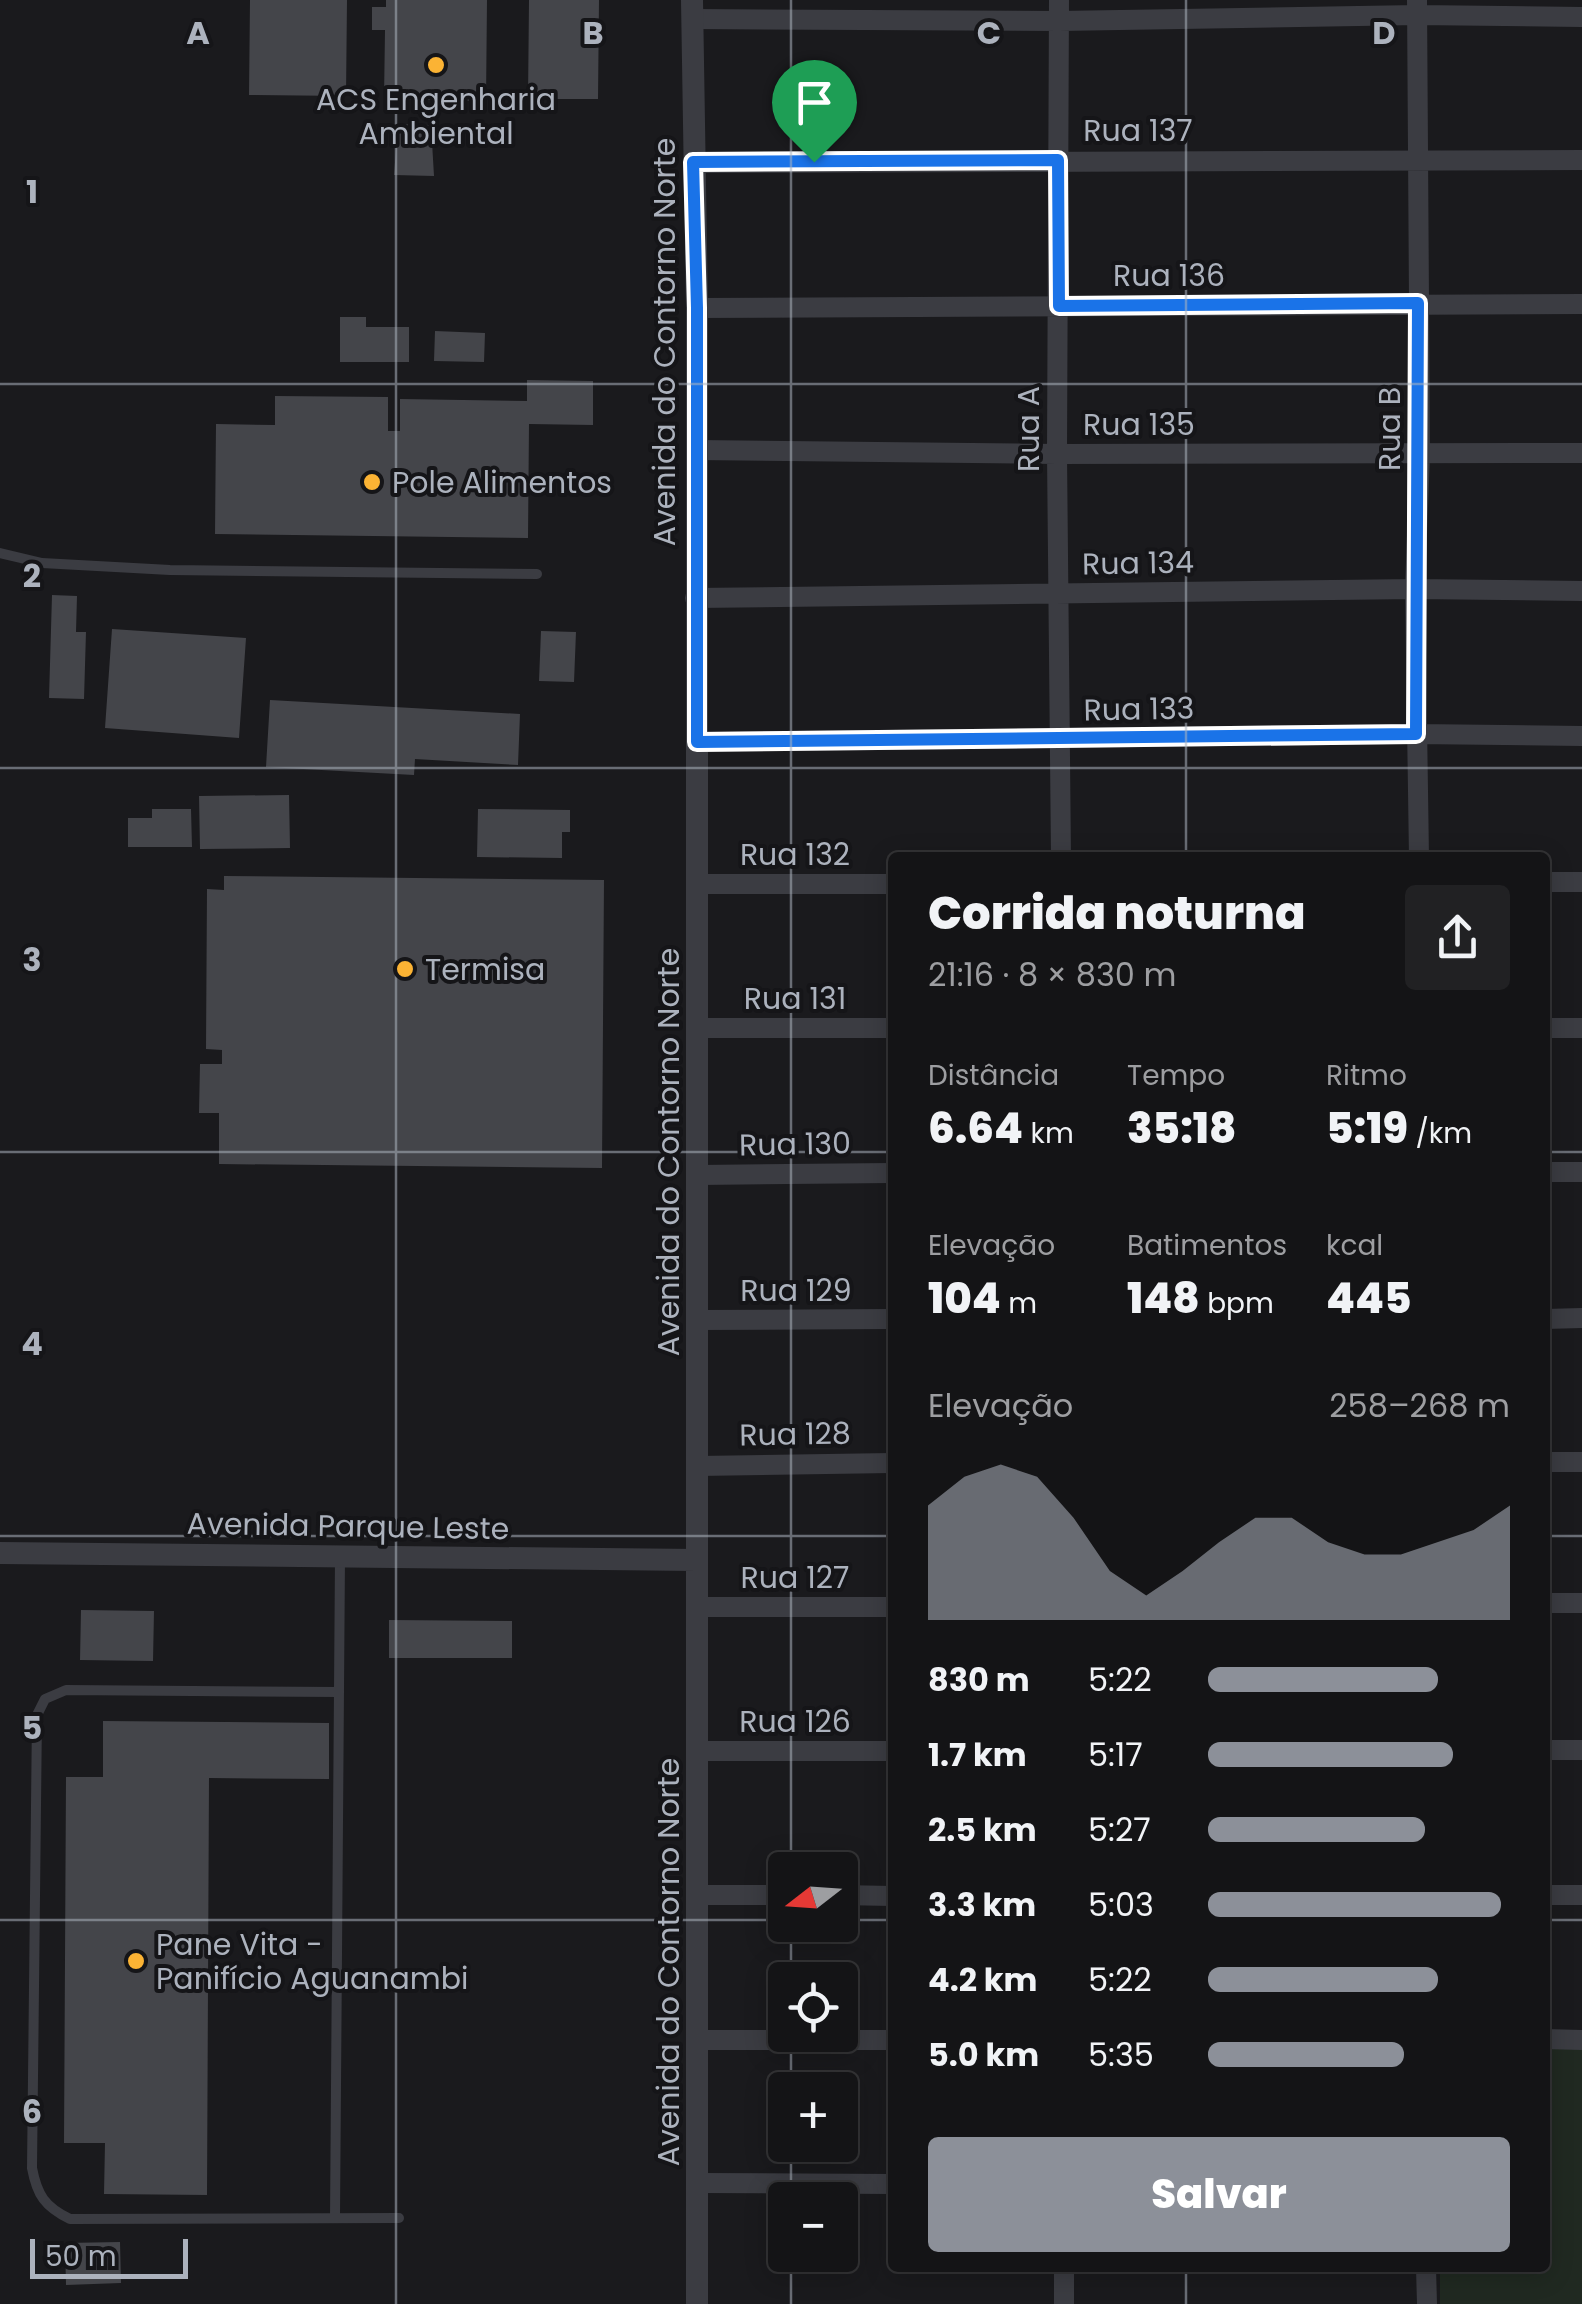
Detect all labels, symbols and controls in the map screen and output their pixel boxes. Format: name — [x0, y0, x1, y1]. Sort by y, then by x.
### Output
text: A — [186, 10, 210, 55]
text: B — [582, 10, 604, 55]
text: C — [977, 10, 1001, 55]
text: D — [1372, 10, 1396, 55]
marker: ACS Engenharia Ambiental — [425, 54, 447, 76]
pin — [772, 60, 857, 163]
icon: arrive — [787, 75, 842, 130]
place label: ACS Engenharia Ambiental — [316, 78, 556, 155]
street label: Rua 137 — [1083, 109, 1193, 152]
street label: Avenida do Contorno Norte — [643, 138, 686, 546]
text: 1 — [26, 169, 38, 214]
street label: Rua 136 — [1113, 254, 1225, 297]
street label: Rua A — [1007, 386, 1050, 472]
street label: Rua B — [1368, 387, 1411, 471]
street label: Rua 135 — [1083, 403, 1195, 446]
place label: Pole Alimentos — [392, 461, 612, 504]
marker: Pole Alimentos — [361, 471, 383, 493]
street label: Rua 134 — [1082, 541, 1194, 585]
text: 2 — [23, 553, 41, 598]
street label: Rua 133 — [1083, 687, 1195, 731]
street label: Rua 132 — [740, 833, 850, 876]
text: Corrida noturna — [928, 882, 1306, 945]
button: share — [1405, 885, 1510, 990]
text: 3 — [22, 937, 42, 982]
place label: Termisa — [425, 948, 545, 991]
street label: Avenida do Contorno Norte — [647, 948, 690, 1356]
text: 21:16 · 8 × 830 m — [928, 952, 1176, 997]
marker: Termisa — [394, 958, 416, 980]
street label: Rua 131 — [744, 977, 846, 1020]
text: Distância — [928, 1056, 1059, 1095]
text: Tempo — [1127, 1056, 1225, 1095]
text: Ritmo — [1326, 1056, 1407, 1095]
text: 6.64 — [928, 1099, 1023, 1158]
text: 35:18 — [1127, 1099, 1237, 1158]
text: 5:19 — [1326, 1099, 1408, 1158]
text: km — [1023, 1114, 1074, 1153]
text: /km — [1408, 1114, 1472, 1153]
street label: Rua 130 — [739, 1122, 851, 1166]
text: Elevação — [928, 1226, 1055, 1265]
text: Batimentos — [1127, 1226, 1287, 1265]
text: kcal — [1326, 1226, 1383, 1265]
street label: Rua 129 — [740, 1269, 852, 1312]
text: 104 — [928, 1269, 1001, 1328]
text: 148 — [1127, 1269, 1200, 1328]
text: 445 — [1326, 1269, 1412, 1328]
text: m — [1001, 1284, 1037, 1323]
text: bpm — [1200, 1284, 1274, 1323]
text: 4 — [21, 1321, 43, 1366]
text: Elevação — [928, 1383, 1073, 1428]
text: 258–268 m — [1329, 1383, 1510, 1428]
street label: Rua 128 — [739, 1412, 851, 1456]
street label: Avenida Parque Leste — [186, 1502, 510, 1550]
street label: Rua 127 — [741, 1556, 849, 1599]
text: 830 m — [928, 1657, 1030, 1702]
text: 5:22 — [1088, 1657, 1152, 1702]
street label: Rua 126 — [739, 1700, 851, 1743]
text: 5 — [22, 1705, 42, 1750]
text: 1.7 km — [928, 1732, 1027, 1777]
text: 5:17 — [1088, 1732, 1143, 1777]
street label: Avenida do Contorno Norte — [647, 1758, 690, 2166]
text: 2.5 km — [928, 1807, 1037, 1852]
text: 5:27 — [1088, 1807, 1151, 1852]
north arrow — [768, 1852, 858, 1942]
map controls — [768, 1852, 858, 2272]
text: 3.3 km — [928, 1882, 1036, 1927]
text: 5:03 — [1088, 1882, 1154, 1927]
place label: Pane Vita - Panifício Aguanambi — [156, 1923, 468, 2000]
marker: Pane Vita - Panifício Aguanambi — [125, 1950, 147, 1972]
text: 4.2 km — [928, 1957, 1037, 2002]
text: 5:22 — [1088, 1957, 1152, 2002]
button: locate — [768, 1962, 858, 2052]
text: 5.0 km — [928, 2032, 1039, 2077]
text: 5:35 — [1088, 2032, 1154, 2077]
button: + — [768, 2072, 858, 2162]
text: 6 — [22, 2089, 42, 2134]
button: Salvar — [928, 2137, 1510, 2252]
button: − — [768, 2182, 858, 2272]
scale bar — [30, 2234, 188, 2278]
text: 50 m — [45, 2237, 116, 2276]

